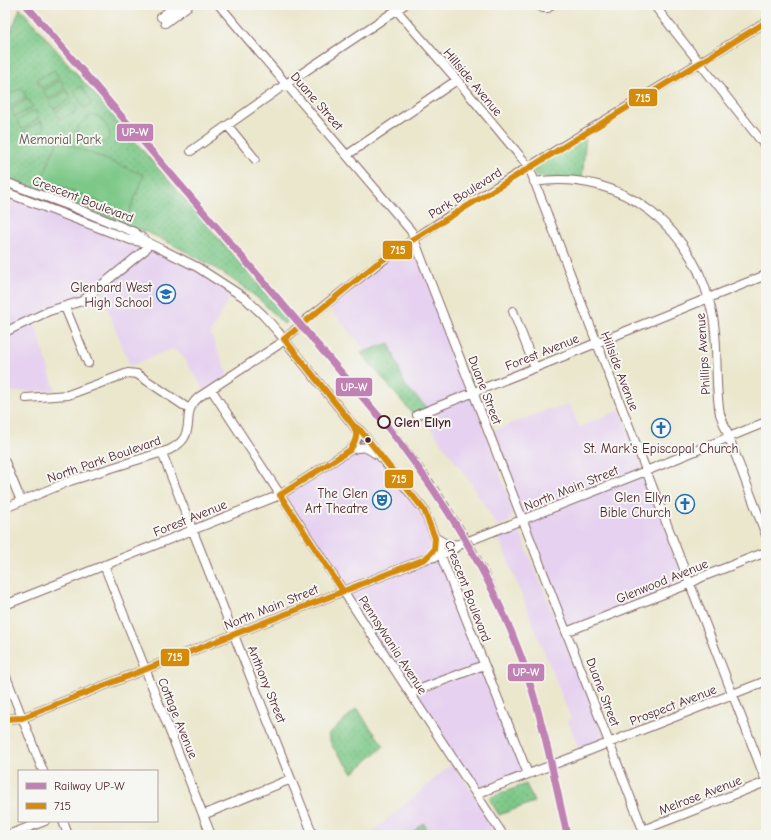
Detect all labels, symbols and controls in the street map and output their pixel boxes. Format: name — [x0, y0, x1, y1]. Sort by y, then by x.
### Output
street label: Hillside Avenue — [440, 45, 506, 119]
street label: Duane Street — [288, 69, 347, 134]
line badge: 715 — [628, 88, 658, 107]
text: 715 — [635, 92, 651, 105]
line badge: UP-W — [116, 123, 154, 142]
text: UP-W — [122, 126, 149, 139]
park label: Memorial Park — [19, 132, 102, 147]
street label: Park Boulevard — [426, 164, 504, 222]
street label: Crescent Boulevard — [30, 173, 136, 225]
line badge: 715 — [382, 240, 413, 260]
text: 715 — [390, 244, 406, 257]
place label: Glenbard West High School — [70, 280, 153, 310]
school or university icon: Glenbard West High School — [155, 283, 177, 305]
street label: Phillips Avenue — [693, 312, 713, 395]
street label: Hillside Avenue — [598, 329, 642, 413]
street label: Forest Avenue — [503, 330, 581, 374]
street label: Duane Street — [465, 354, 505, 428]
line badge: UP-W — [335, 377, 373, 397]
text: UP-W — [341, 381, 368, 394]
marker: Glen Ellyn — [377, 415, 391, 429]
place label: Glen Ellyn — [394, 415, 451, 430]
church icon: St. Mark's Episcopal Church — [650, 417, 672, 439]
street label: North Park Boulevard — [45, 432, 163, 486]
unlabelled marker — [363, 435, 373, 445]
place label: St. Mark's Episcopal Church — [583, 441, 739, 456]
street label: North Main Street — [522, 462, 621, 514]
line badge: 715 — [384, 469, 414, 489]
text: 715 — [391, 473, 407, 486]
place label: The Glen Art Theatre — [305, 486, 368, 516]
theatre icon: The Glen Art Theatre — [371, 489, 393, 511]
place label: Glen Ellyn Bible Church — [600, 490, 671, 520]
church icon: Glen Ellyn Bible Church — [674, 493, 696, 515]
street label: Forest Avenue — [151, 496, 229, 540]
street label: Crescent Boulevard — [442, 538, 494, 644]
street label: Glenwood Avenue — [614, 556, 711, 606]
street label: North Main Street — [222, 581, 321, 633]
street label: Pennsylvania Avenue — [356, 593, 431, 697]
street label: Anthony Street — [245, 643, 290, 726]
line badge: 715 — [160, 648, 190, 667]
text: 715 — [167, 651, 183, 664]
street label: Duane Street — [583, 656, 623, 730]
line badge: UP-W — [507, 663, 545, 682]
text: UP-W — [513, 666, 540, 679]
street label: Cottage Avenue — [155, 675, 201, 761]
street label: Prospect Avenue — [627, 681, 719, 728]
legend — [18, 770, 158, 822]
street label: Melrose Avenue — [656, 772, 744, 818]
text: Railway UP-W — [54, 779, 125, 793]
text: 715 — [54, 799, 71, 813]

